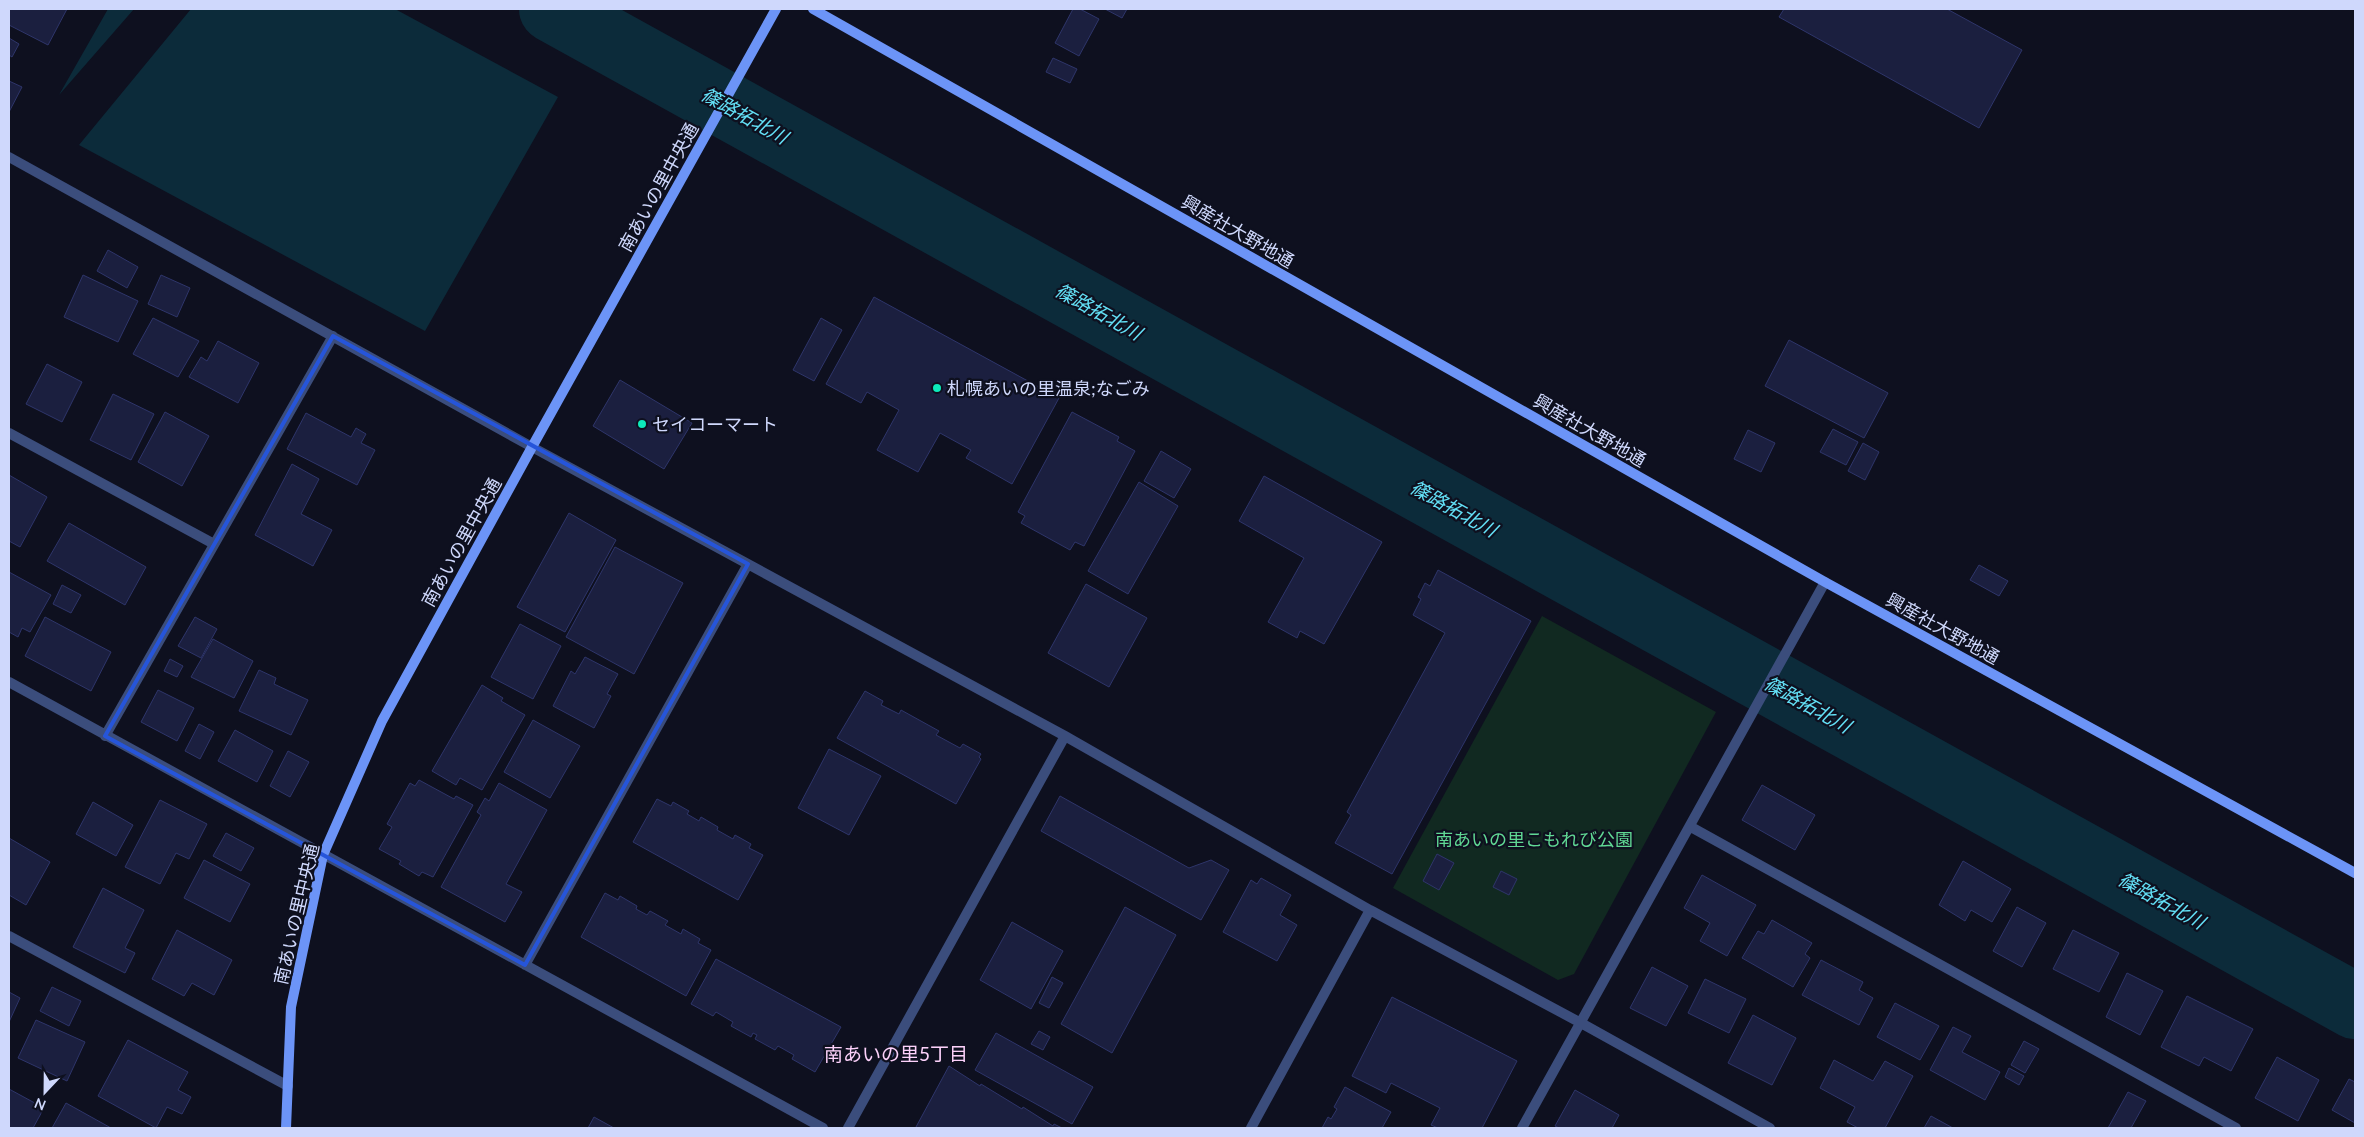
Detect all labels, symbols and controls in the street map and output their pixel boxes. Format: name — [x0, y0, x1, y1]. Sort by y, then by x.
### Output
water label: 篠路拓北川 — [698, 82, 794, 149]
street label: 南あいの里中央通 — [613, 119, 703, 255]
street label: 興産社大野地通 — [1178, 190, 1298, 272]
water label: 篠路拓北川 — [1052, 278, 1148, 345]
place label: 札幌あいの里温泉;なごみ — [947, 377, 1150, 399]
marker: 札幌あいの里温泉;なごみ — [931, 382, 943, 394]
street label: 興産社大野地通 — [1530, 389, 1650, 471]
place label: セイコーマート — [652, 413, 778, 435]
marker: セイコーマート — [636, 418, 648, 430]
street label: 南あいの里中央通 — [416, 474, 506, 610]
water label: 篠路拓北川 — [1407, 475, 1503, 542]
street label: 興産社大野地通 — [1883, 588, 2003, 668]
water label: 篠路拓北川 — [1761, 671, 1857, 738]
park label: 南あいの里こもれび公園 — [1435, 828, 1633, 850]
street label: 南あいの里中央通 — [269, 841, 323, 987]
water label: 篠路拓北川 — [2115, 867, 2211, 934]
district label: 南あいの里5丁目 — [824, 1042, 968, 1065]
north arrow — [20, 1067, 70, 1117]
text: N — [32, 1095, 48, 1114]

